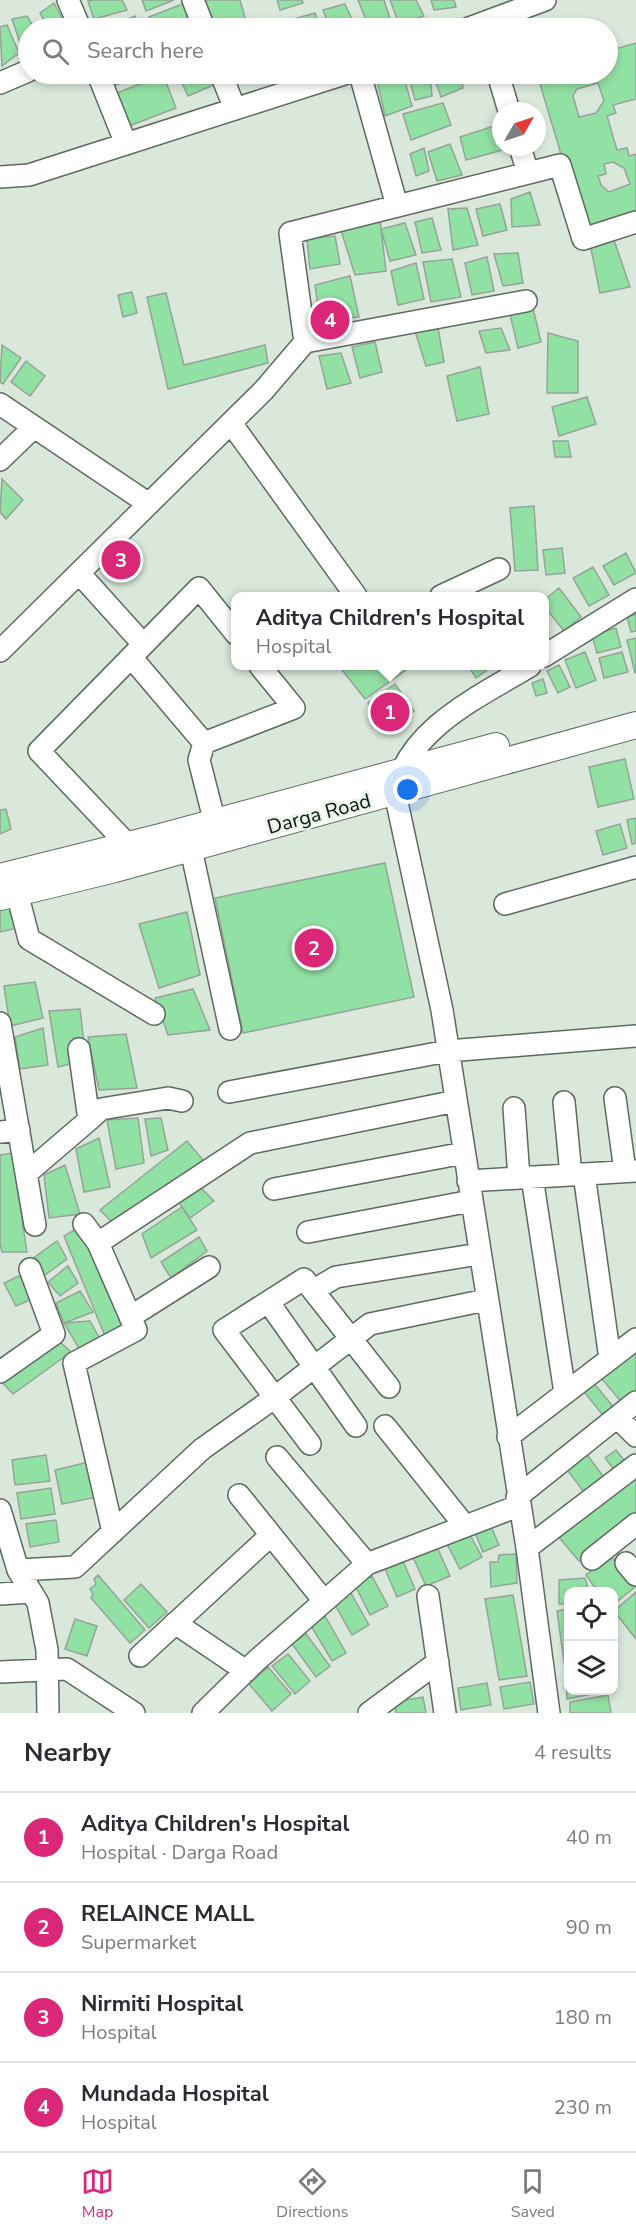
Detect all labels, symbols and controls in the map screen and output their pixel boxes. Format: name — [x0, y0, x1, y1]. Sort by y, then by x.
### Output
search box — [18, 18, 618, 84]
icon: search — [39, 35, 72, 68]
text: Search here — [87, 36, 204, 66]
north arrow — [492, 102, 546, 156]
pin: 4 — [310, 298, 350, 342]
pin: 3 — [102, 538, 140, 582]
popup — [231, 592, 549, 670]
text: Aditya Children's Hospital — [256, 603, 524, 633]
text: Hospital — [256, 633, 332, 660]
pin: 1 — [370, 690, 410, 734]
your location — [393, 775, 422, 804]
street label: Darga Road — [264, 787, 374, 841]
pin: 2 — [294, 926, 334, 970]
map controls — [564, 1587, 618, 1695]
button: locate — [564, 1587, 618, 1641]
button: layers — [564, 1641, 618, 1695]
text: Nearby — [24, 1735, 111, 1770]
text: 4 results — [534, 1739, 612, 1766]
text: Aditya Children's Hospital — [81, 1809, 350, 1839]
text: 1 — [38, 1824, 50, 1851]
text: 40 m — [566, 1824, 612, 1851]
text: Hospital · Darga Road — [81, 1839, 278, 1866]
text: RELAINCE MALL — [81, 1899, 254, 1929]
text: 2 — [38, 1914, 50, 1941]
text: 90 m — [566, 1914, 612, 1941]
text: Supermarket — [81, 1929, 196, 1956]
text: Nirmiti Hospital — [81, 1989, 243, 2019]
text: 3 — [38, 2004, 50, 2031]
text: 180 m — [554, 2004, 612, 2031]
text: Hospital — [81, 2019, 157, 2046]
text: Mundada Hospital — [81, 2079, 269, 2109]
text: 4 — [38, 2094, 50, 2121]
text: 230 m — [554, 2094, 612, 2121]
text: Hospital — [81, 2109, 157, 2136]
tab: Map — [81, 2165, 114, 2223]
tab: Directions — [276, 2165, 348, 2223]
tab: Saved — [511, 2165, 555, 2223]

